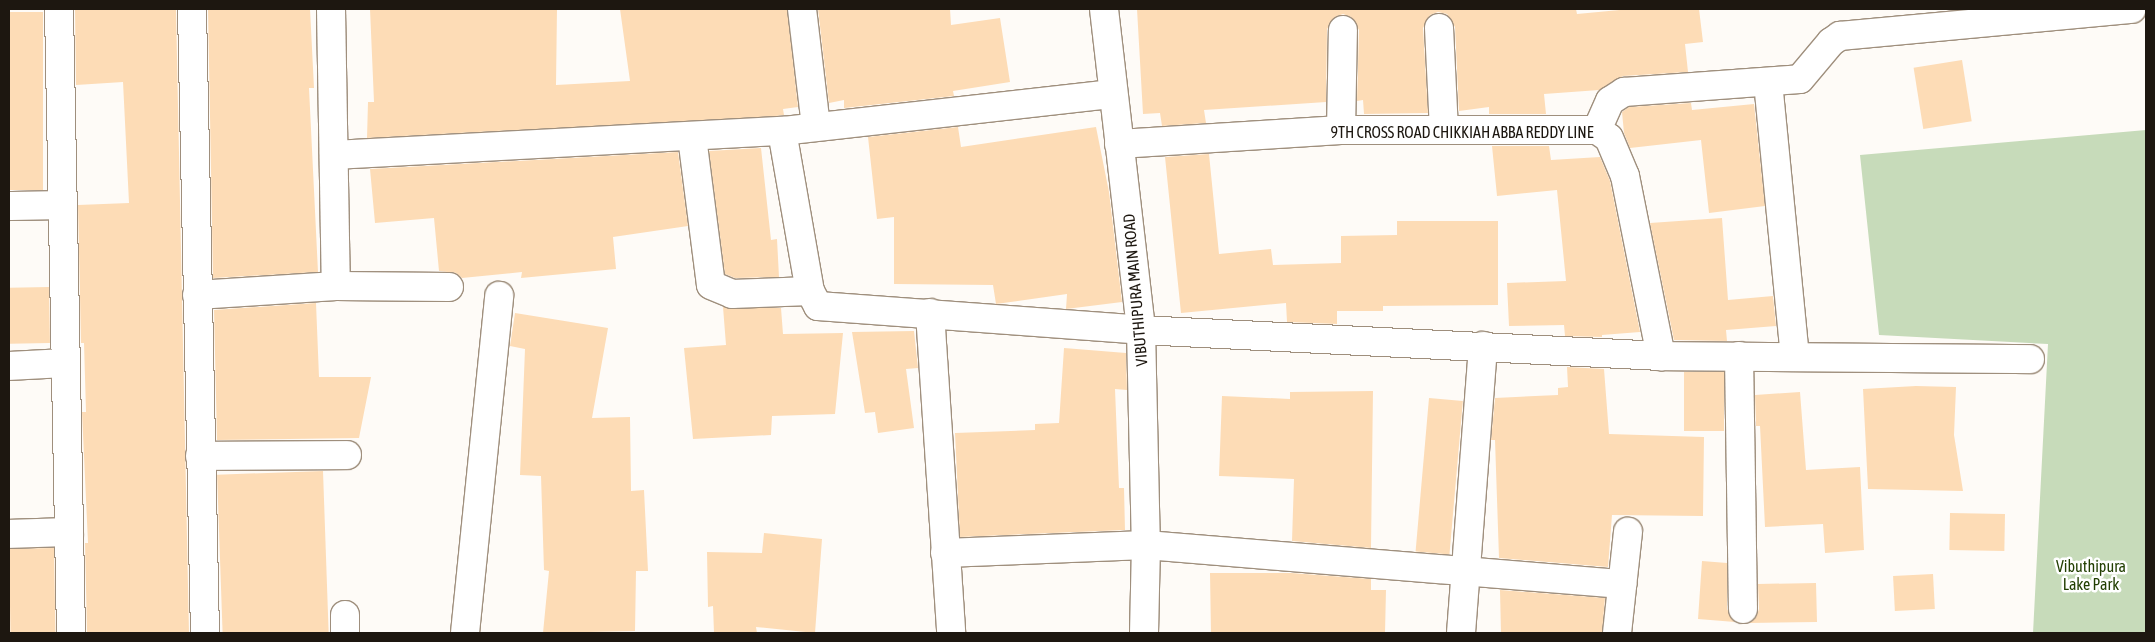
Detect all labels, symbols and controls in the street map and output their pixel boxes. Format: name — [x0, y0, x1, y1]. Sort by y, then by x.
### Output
street label: 9TH CROSS ROAD CHIKKIAH ABBA REDDY LINE — [1330, 122, 1594, 142]
street label: VIBUTHIPURA MAIN ROAD — [1119, 213, 1151, 367]
park label: Vibuthipura Lake Park — [2056, 556, 2126, 594]

